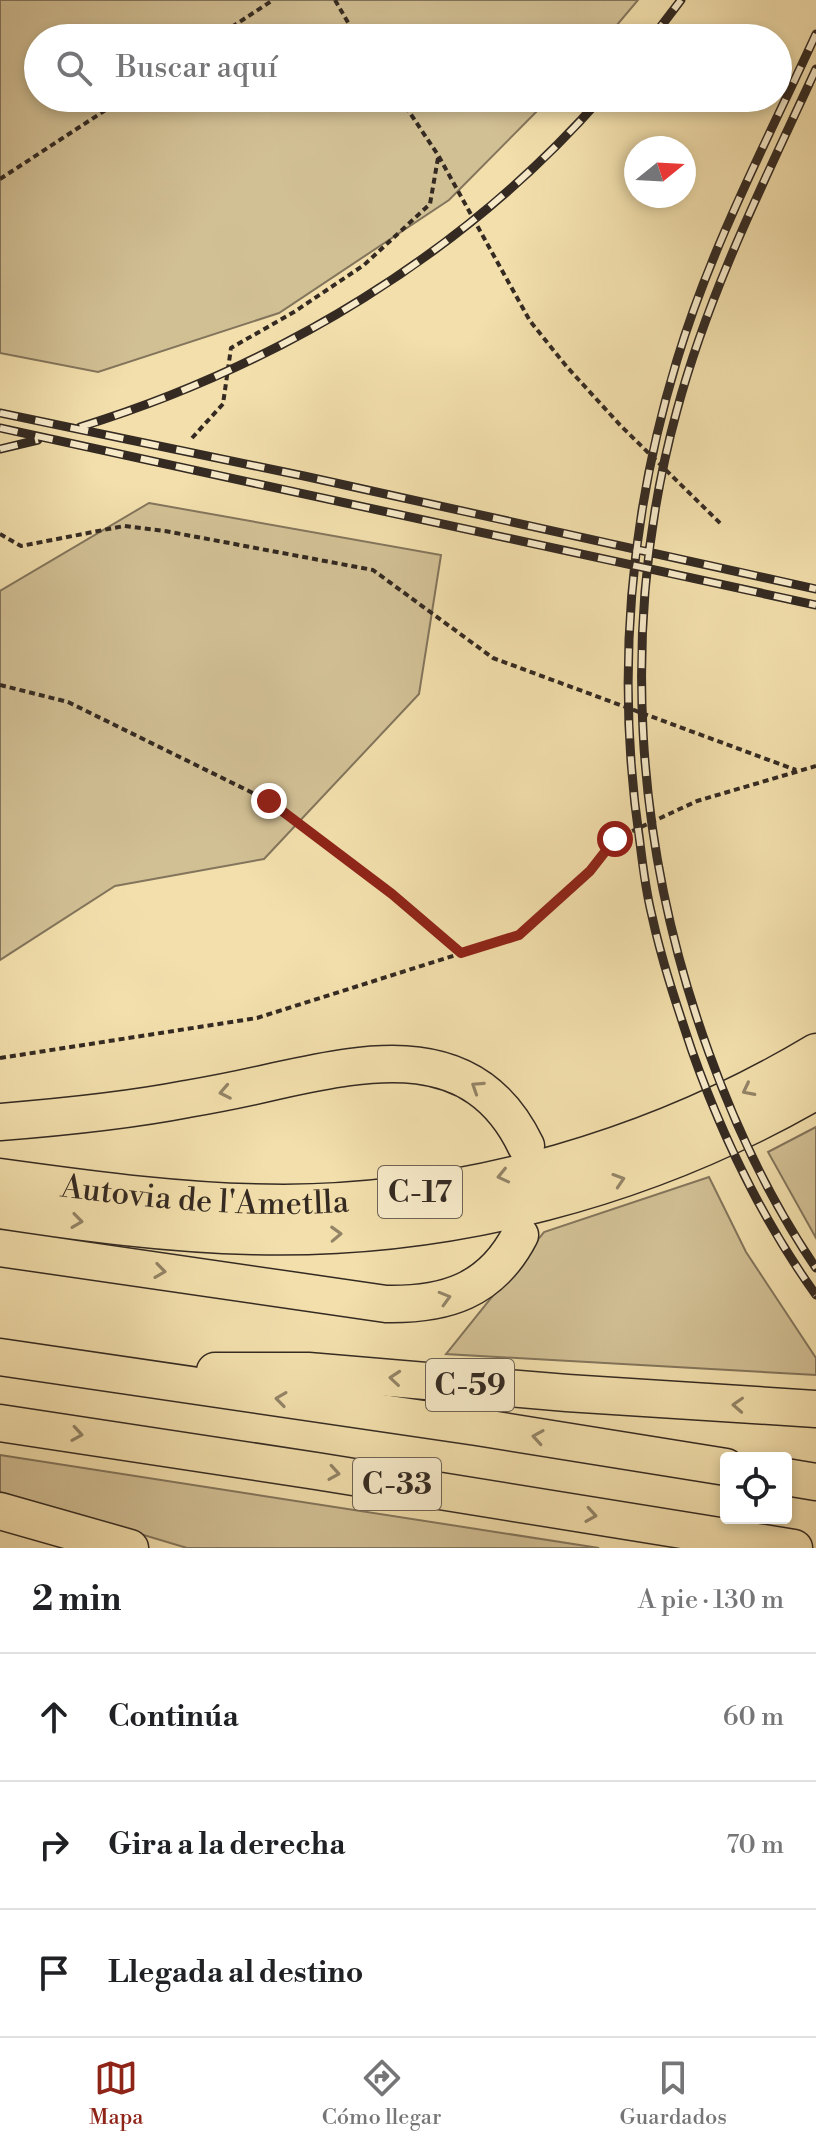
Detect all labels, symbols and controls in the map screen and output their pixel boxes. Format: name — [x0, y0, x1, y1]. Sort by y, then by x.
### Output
search box — [24, 24, 792, 112]
icon: search — [52, 46, 96, 90]
text: Buscar aquí — [116, 49, 278, 87]
north arrow — [624, 136, 696, 208]
route end — [251, 783, 287, 819]
route start — [597, 821, 633, 857]
one-way arrow — [741, 1080, 756, 1096]
one-way arrow — [471, 1082, 486, 1097]
one-way arrow — [218, 1083, 231, 1100]
street label: Autovia de l'Ametlla — [58, 1166, 351, 1224]
road number: C-17 — [378, 1166, 462, 1218]
one-way arrow — [497, 1167, 511, 1184]
one-way arrow — [611, 1174, 625, 1190]
one-way arrow — [70, 1212, 84, 1229]
one-way arrow — [330, 1226, 343, 1243]
one-way arrow — [153, 1262, 167, 1279]
one-way arrow — [438, 1291, 452, 1307]
road number: C-59 — [426, 1359, 514, 1411]
one-way arrow — [388, 1370, 401, 1387]
one-way arrow — [274, 1391, 288, 1408]
one-way arrow — [731, 1396, 744, 1413]
one-way arrow — [70, 1425, 84, 1442]
one-way arrow — [532, 1429, 545, 1446]
map controls — [720, 1452, 792, 1524]
button: locate — [720, 1452, 792, 1524]
road number: C-33 — [353, 1458, 441, 1510]
one-way arrow — [327, 1464, 341, 1481]
one-way arrow — [584, 1506, 598, 1523]
text: 2 min — [32, 1579, 121, 1621]
text: A pie · 130 m — [638, 1584, 784, 1616]
icon: ahead — [32, 1695, 76, 1739]
text: Continúa — [108, 1698, 239, 1736]
text: 60 m — [723, 1701, 784, 1733]
icon: right — [32, 1823, 76, 1867]
text: Gira a la derecha — [108, 1826, 345, 1864]
text: 70 m — [726, 1829, 784, 1861]
icon: arrive — [32, 1951, 76, 1995]
text: Llegada al destino — [108, 1954, 363, 1992]
tab: Mapa — [89, 2056, 144, 2131]
tab: Cómo llegar — [322, 2056, 441, 2131]
tab: Guardados — [620, 2056, 727, 2131]

